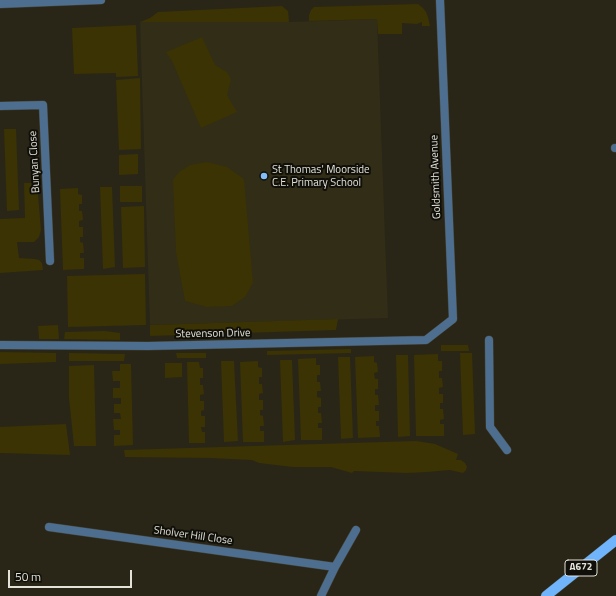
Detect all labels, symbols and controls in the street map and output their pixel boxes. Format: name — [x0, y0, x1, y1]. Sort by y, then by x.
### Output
street label: Bunyan Close — [27, 130, 43, 194]
street label: Goldsmith Avenue — [428, 135, 444, 219]
place label: St Thomas' Moorside C.E. Primary School — [272, 163, 370, 189]
marker: St Thomas' Moorside C.E. Primary School — [259, 171, 269, 181]
street label: Stevenson Drive — [175, 327, 251, 341]
street label: Sholver Hill Close — [153, 524, 233, 548]
road number: A672 — [565, 560, 597, 576]
scale bar — [10, 562, 134, 588]
text: 50 m — [15, 567, 41, 586]

